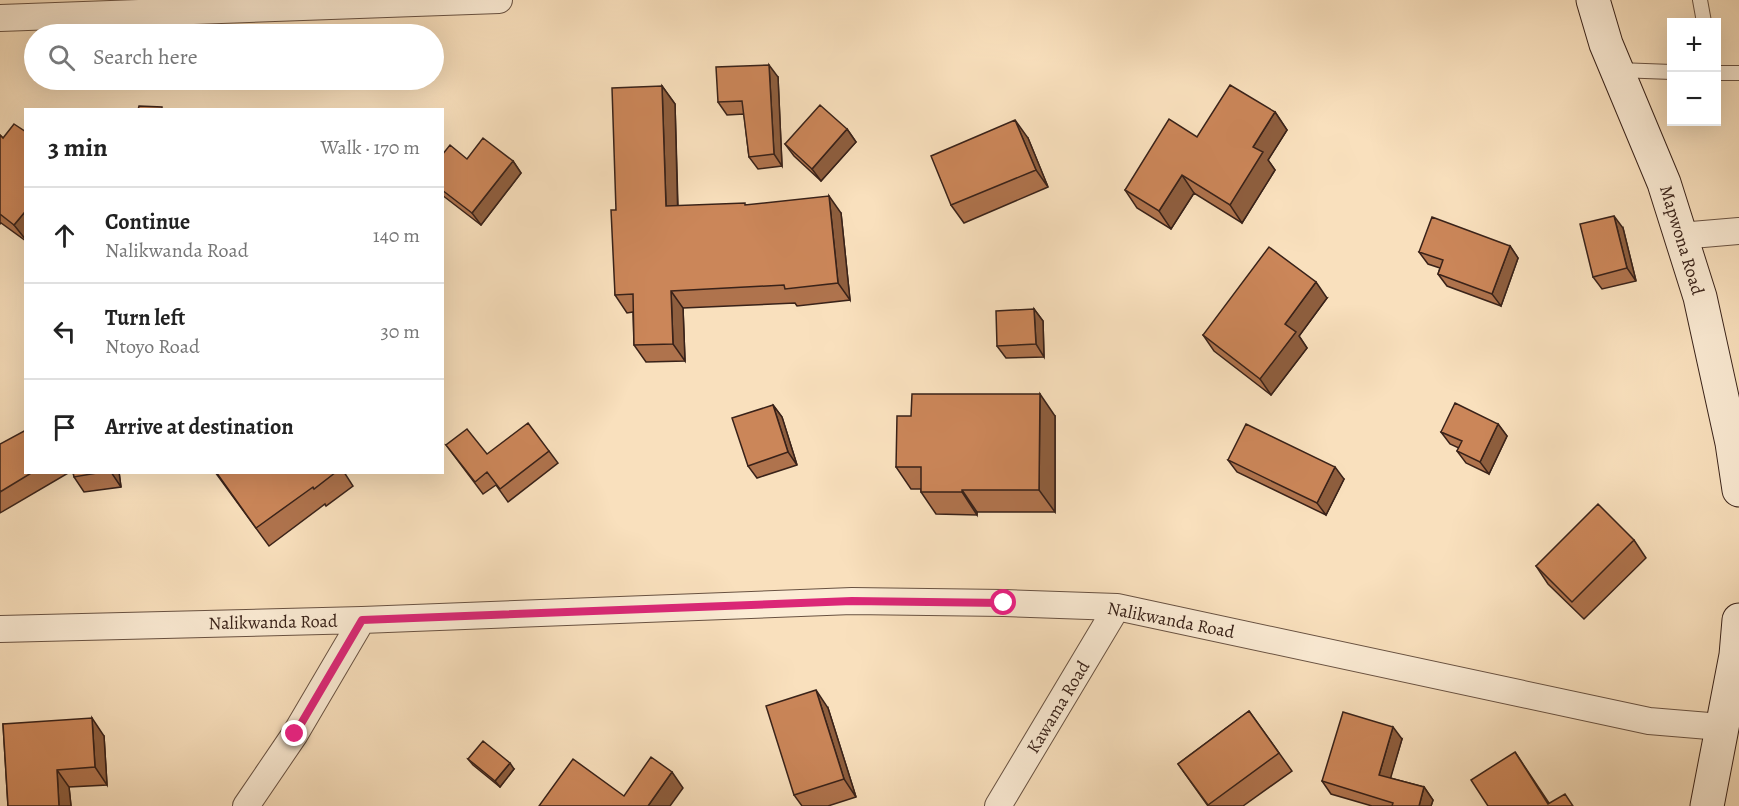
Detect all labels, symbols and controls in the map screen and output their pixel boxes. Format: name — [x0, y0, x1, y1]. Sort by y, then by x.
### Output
map controls — [1667, 18, 1721, 126]
button: + — [1667, 18, 1721, 72]
search box — [24, 24, 444, 90]
icon: search — [45, 41, 78, 74]
text: Search here — [93, 42, 198, 72]
button: − — [1667, 72, 1721, 126]
text: 3 min — [48, 130, 108, 165]
text: Walk · 170 m — [320, 134, 420, 161]
street label: Mapwona Road — [1654, 182, 1710, 298]
text: Continue — [105, 207, 190, 237]
icon: ahead — [48, 219, 81, 252]
text: 140 m — [373, 222, 420, 249]
text: Nalikwanda Road — [105, 237, 248, 264]
text: Turn left — [105, 303, 185, 333]
icon: left — [48, 315, 81, 348]
text: 30 m — [380, 318, 420, 345]
text: Ntoyo Road — [105, 333, 200, 360]
icon: arrive — [48, 411, 81, 444]
text: Arrive at destination — [105, 412, 294, 442]
route start — [990, 589, 1016, 615]
street label: Nalikwanda Road — [1105, 596, 1237, 644]
street label: Nalikwanda Road — [208, 609, 338, 635]
street label: Kawama Road — [1021, 656, 1095, 758]
route end — [281, 720, 307, 746]

